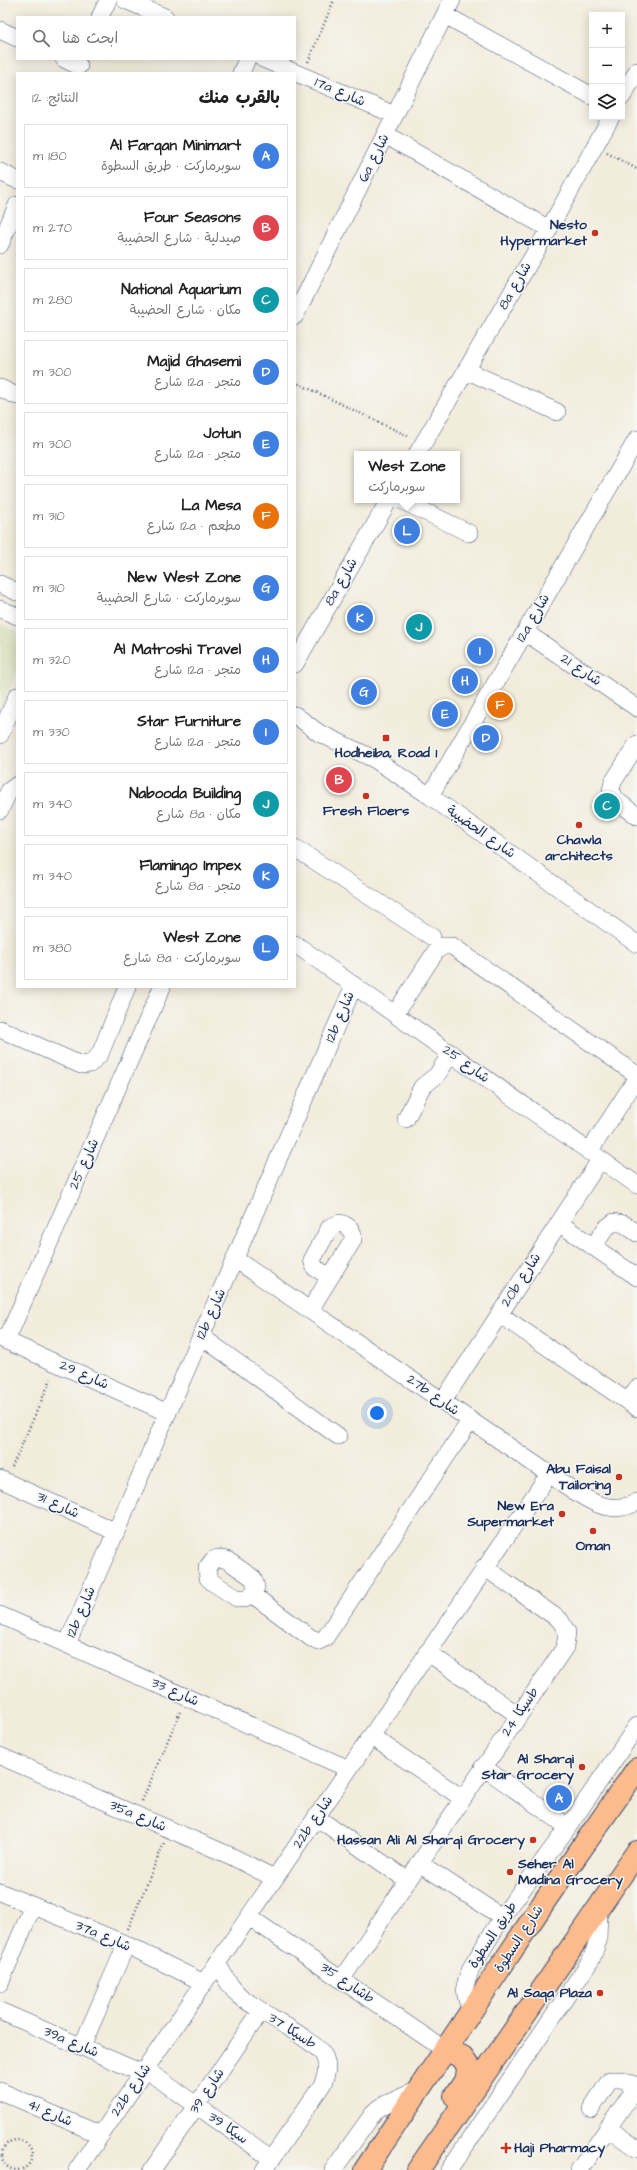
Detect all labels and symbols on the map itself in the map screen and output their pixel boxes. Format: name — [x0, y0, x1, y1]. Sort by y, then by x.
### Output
street label: 17a شارع — [311, 72, 369, 112]
street label: 6a شارع — [354, 130, 394, 186]
place label: Nesto Hypermarket — [500, 215, 587, 251]
marker: Nesto Hypermarket — [590, 228, 600, 238]
street label: 8a شارع — [493, 258, 537, 314]
pin: L — [394, 516, 420, 546]
street label: 8a شارع — [319, 554, 363, 610]
street label: 12a شارع — [511, 590, 555, 646]
pin: K — [347, 603, 373, 633]
pin: J — [406, 612, 432, 642]
pin: I — [467, 636, 493, 666]
street label: شارع 21 — [556, 649, 606, 691]
pin: H — [452, 666, 478, 696]
pin: G — [351, 677, 377, 707]
pin: F — [487, 690, 513, 720]
pin: E — [432, 699, 458, 729]
pin: D — [473, 723, 499, 753]
marker: Hodheiba, Road 1 — [381, 733, 391, 743]
place label: Hodheiba, Road 1 — [335, 743, 438, 763]
pin: B — [326, 765, 352, 795]
marker: Fresh Floers — [361, 791, 371, 801]
pin: C — [594, 791, 620, 821]
place label: Fresh Floers — [323, 801, 409, 821]
street label: شارع الحضيبة — [442, 801, 520, 863]
marker: Chawla architects — [574, 820, 584, 830]
place label: Chawla architects — [544, 830, 613, 866]
street label: 12b شارع — [320, 988, 360, 1046]
street label: شارع 25 — [438, 1040, 494, 1088]
street label: شارع 25 — [64, 1135, 104, 1193]
street label: 20b شارع — [496, 1249, 546, 1311]
street label: 12b شارع — [191, 1285, 231, 1343]
street label: شارع 29 — [56, 1355, 112, 1395]
street label: 27b شارع — [403, 1369, 463, 1421]
your location — [367, 1403, 387, 1423]
place label: Abu Faisal Tailoring — [546, 1459, 612, 1496]
marker: Abu Faisal Tailoring — [614, 1472, 624, 1482]
street label: شارع 31 — [33, 1486, 83, 1524]
place label: New Era Supermarket — [466, 1496, 555, 1532]
marker: New Era Supermarket — [557, 1509, 567, 1519]
marker: Oman — [588, 1526, 598, 1536]
place label: Oman — [576, 1536, 610, 1556]
street label: 12b شارع — [61, 1583, 101, 1641]
street label: شارع 33 — [148, 1673, 202, 1711]
street label: سيكا 24b — [496, 1683, 544, 1740]
place label: Al Sharqi Star Grocery — [481, 1749, 575, 1785]
marker: Al Sharqi Star Grocery — [577, 1762, 587, 1772]
pin: A — [546, 1783, 572, 1813]
street label: 22b شارع — [288, 1792, 338, 1852]
street label: 35a شارع — [106, 1795, 170, 1837]
place label: Hassan Ali Al Sharqi Grocery — [337, 1830, 525, 1850]
marker: Hassan Ali Al Sharqi Grocery — [528, 1835, 538, 1845]
place label: Seher Al Madina Grocery — [517, 1854, 623, 1890]
marker: Seher Al Madina Grocery — [505, 1867, 515, 1877]
street label: طريق السطوة — [464, 1898, 522, 1972]
street label: شارع السطوة — [490, 1901, 548, 1977]
street label: 37a شارع — [72, 1915, 134, 1957]
street label: شارع 35b — [316, 1958, 378, 2008]
place label: Al Saqa Plaza — [507, 1983, 593, 2003]
marker: Al Saqa Plaza — [595, 1988, 605, 1998]
street label: سيكا 37b — [264, 2008, 320, 2054]
street label: 39a شارع — [40, 2021, 102, 2063]
street label: 22b شارع — [106, 2060, 156, 2120]
street label: شارع 39 — [184, 2064, 230, 2118]
street label: شارع 41 — [24, 2094, 76, 2132]
street label: سيكا 39 — [204, 2107, 252, 2149]
place label: Haji Pharmacy — [514, 2138, 605, 2158]
marker: Haji Pharmacy — [501, 2143, 511, 2153]

